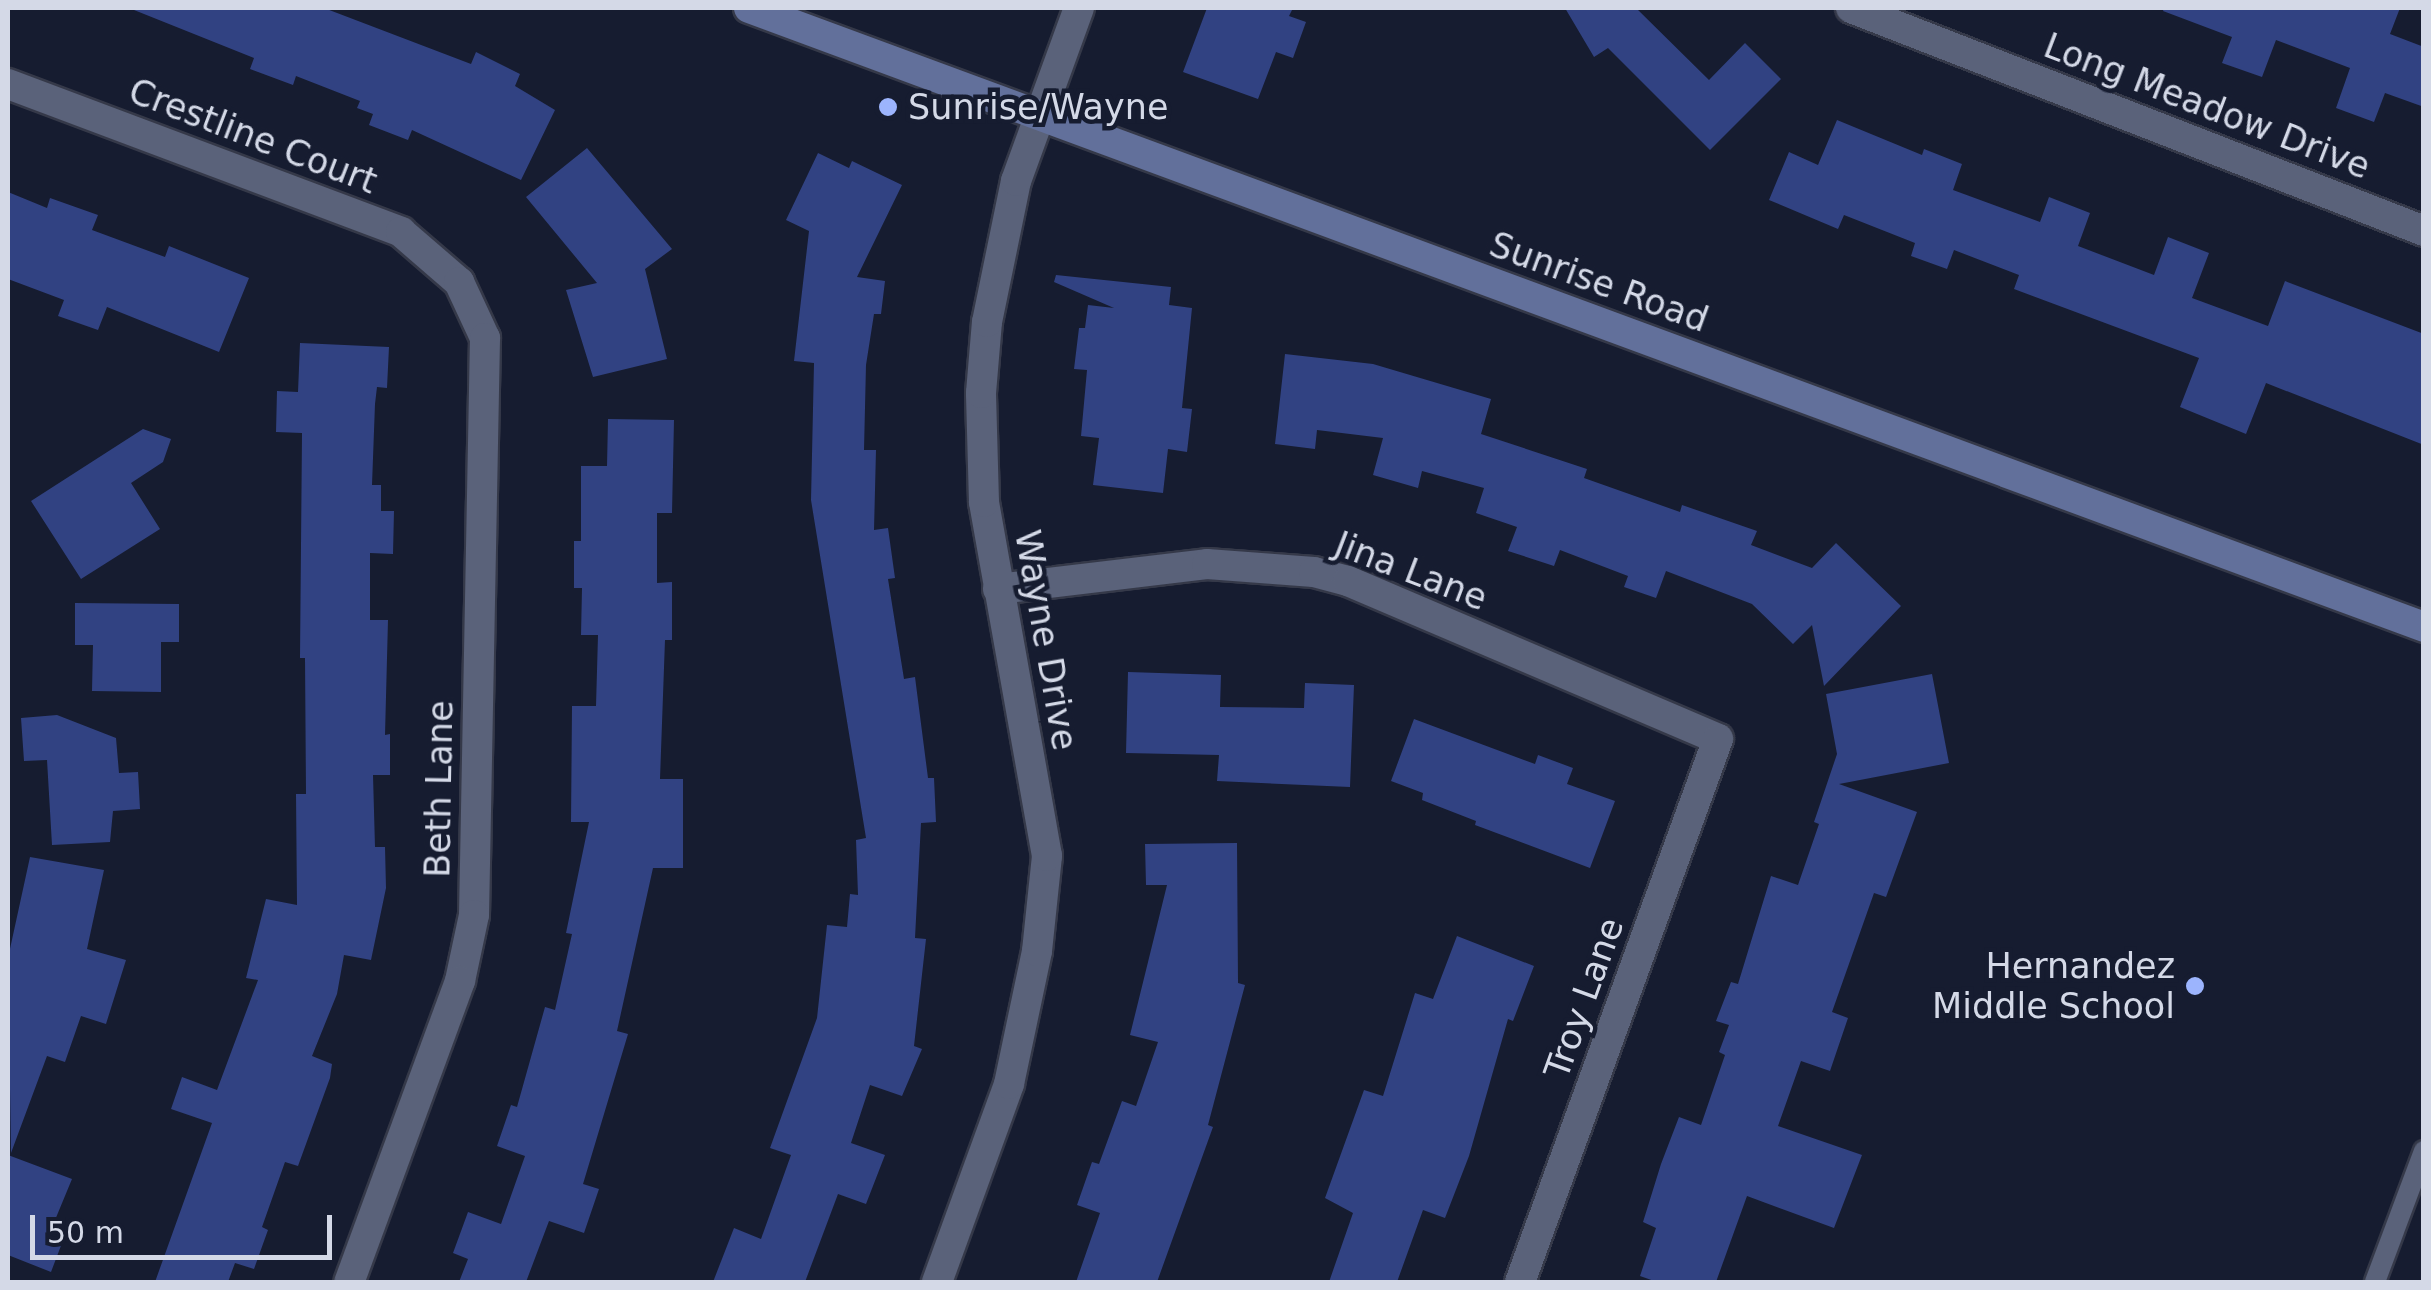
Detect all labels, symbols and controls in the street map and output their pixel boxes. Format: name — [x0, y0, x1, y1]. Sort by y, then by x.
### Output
street label: Long Meadow Drive — [2038, 24, 2376, 188]
street label: Crestline Court — [123, 69, 383, 203]
place label: Sunrise/Wayne — [908, 86, 1169, 128]
marker: Sunrise/Wayne — [877, 96, 899, 118]
street label: Sunrise Road — [1484, 223, 1714, 341]
street label: Jina Lane — [1329, 523, 1493, 619]
street label: Wayne Drive — [1006, 527, 1086, 753]
street label: Beth Lane — [416, 700, 462, 878]
street label: Troy Lane — [1536, 912, 1632, 1084]
place label: Hernandez Middle School — [1932, 945, 2175, 1027]
marker: Hernandez Middle School — [2184, 975, 2206, 997]
scale bar — [35, 1195, 338, 1257]
text: 50 m — [47, 1215, 124, 1250]

